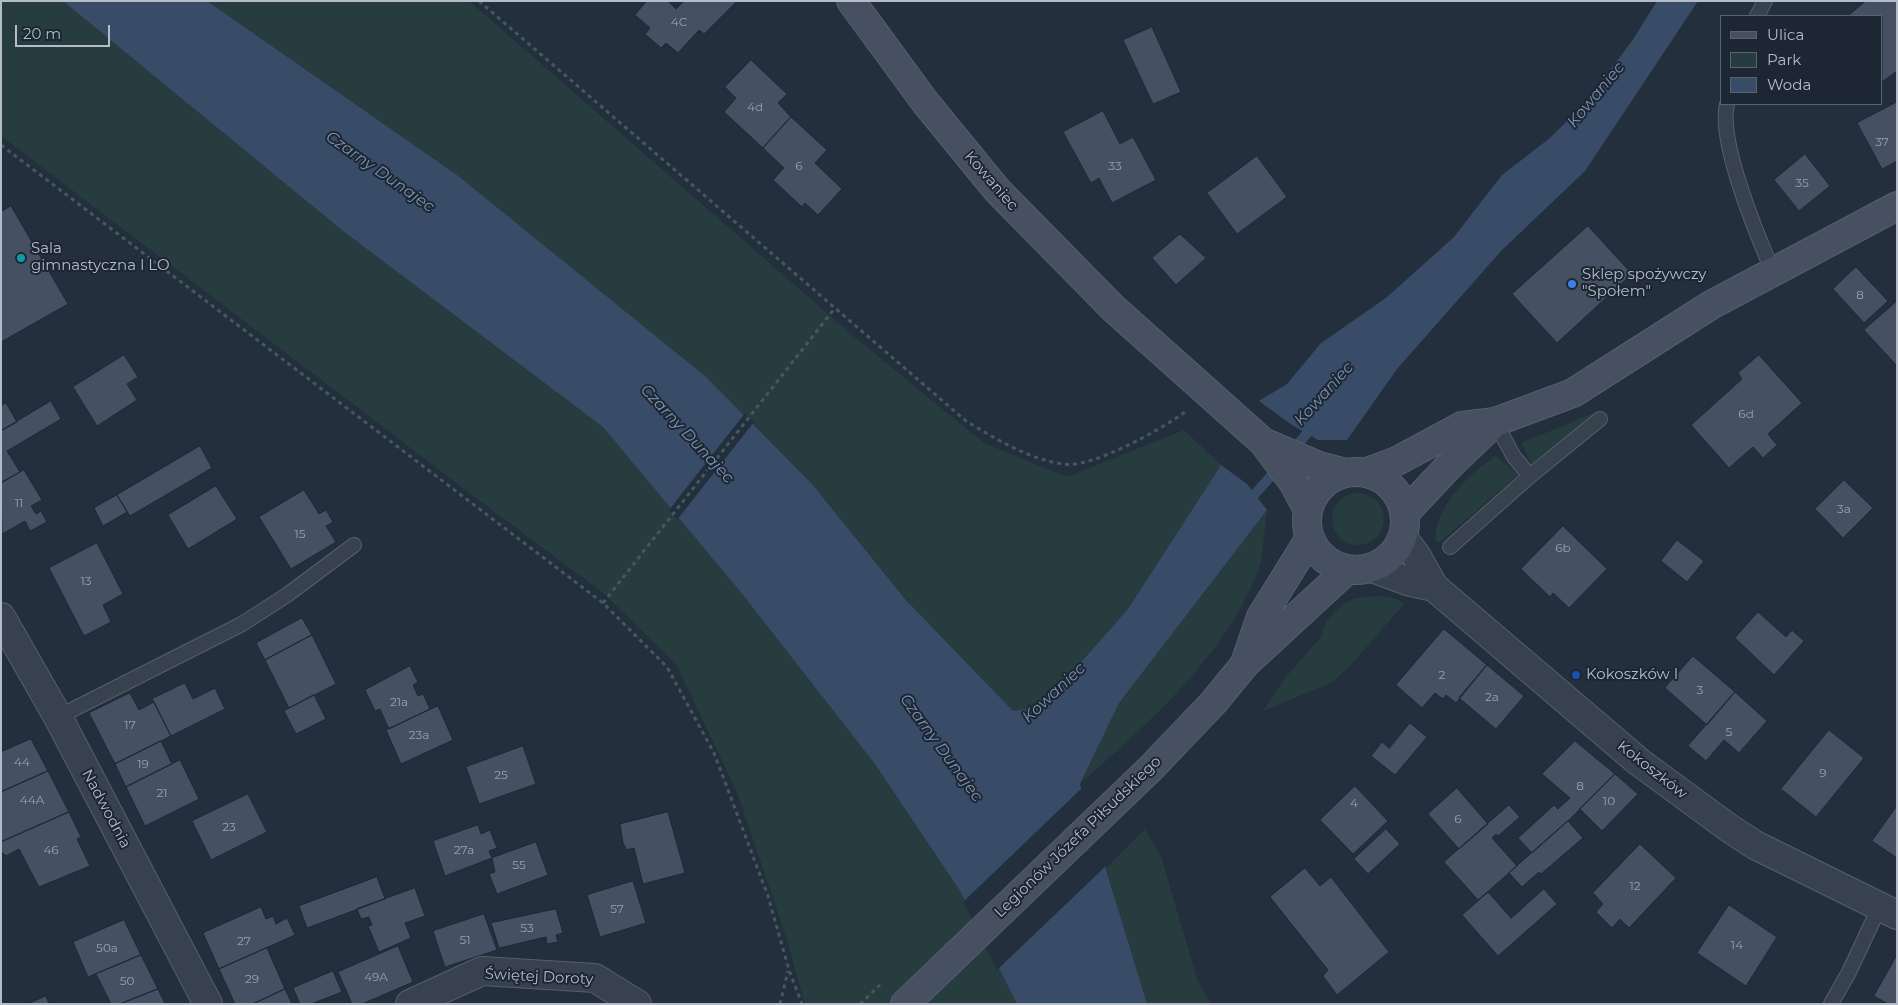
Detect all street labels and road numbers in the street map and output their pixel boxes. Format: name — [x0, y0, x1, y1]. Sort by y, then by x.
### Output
street label: Kowaniec — [960, 148, 1022, 214]
street label: Kokoszków — [1613, 737, 1691, 803]
street label: Legionów Józefa Piłsudskiego — [991, 752, 1165, 922]
street label: Nadwodnia — [78, 766, 134, 852]
street label: Świętej Doroty — [484, 965, 594, 989]

